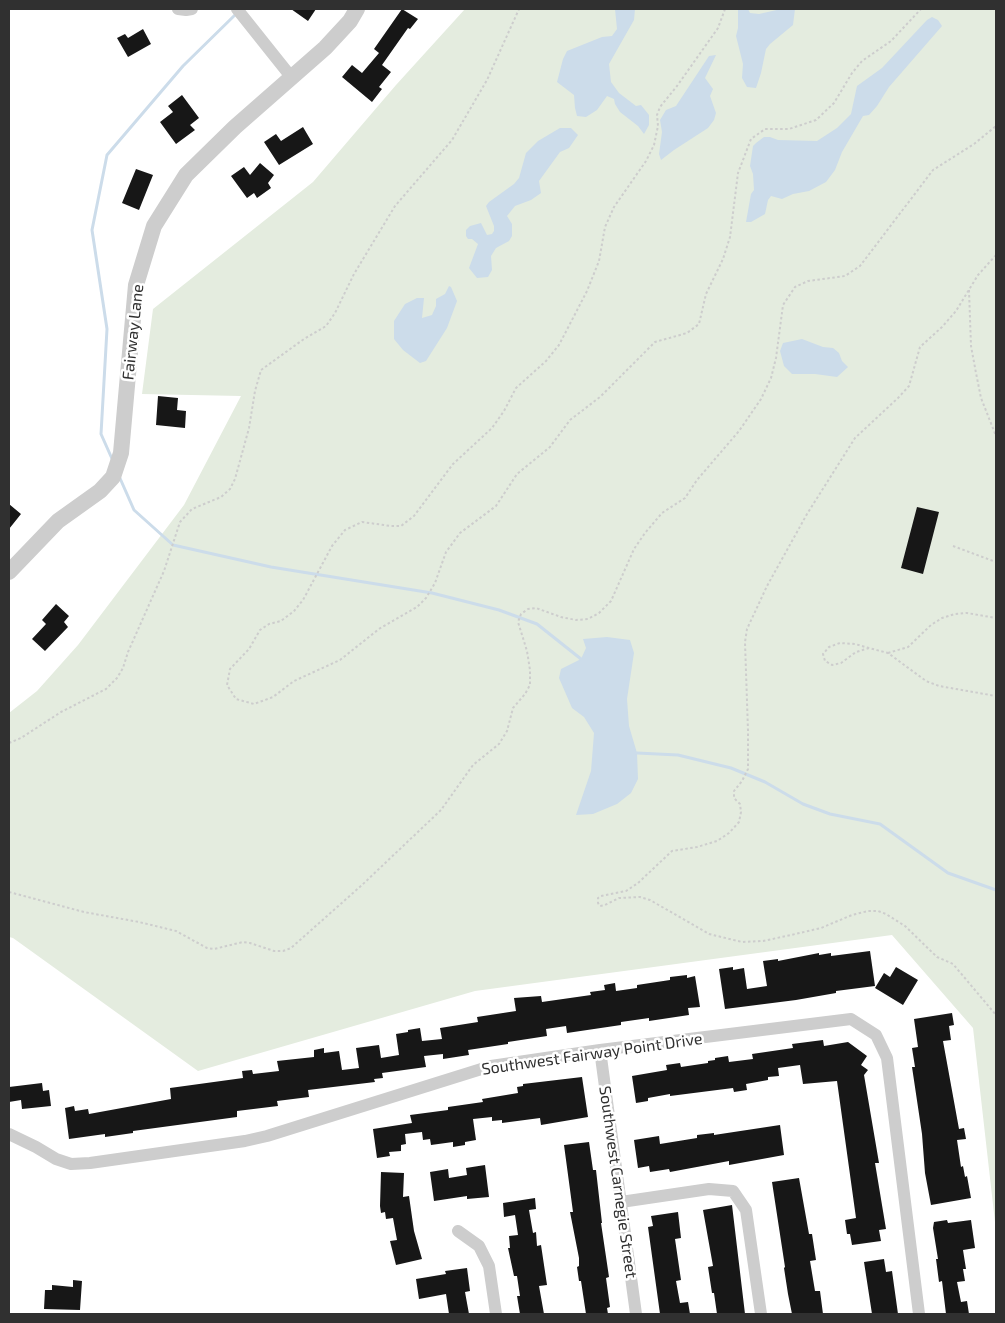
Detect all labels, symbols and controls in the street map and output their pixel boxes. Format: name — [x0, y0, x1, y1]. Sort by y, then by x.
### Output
street label: Fairway Lane — [118, 283, 148, 381]
street label: Southwest Fairway Point Drive — [480, 1029, 704, 1079]
street label: Southwest Carnegie Street — [595, 1085, 641, 1279]

